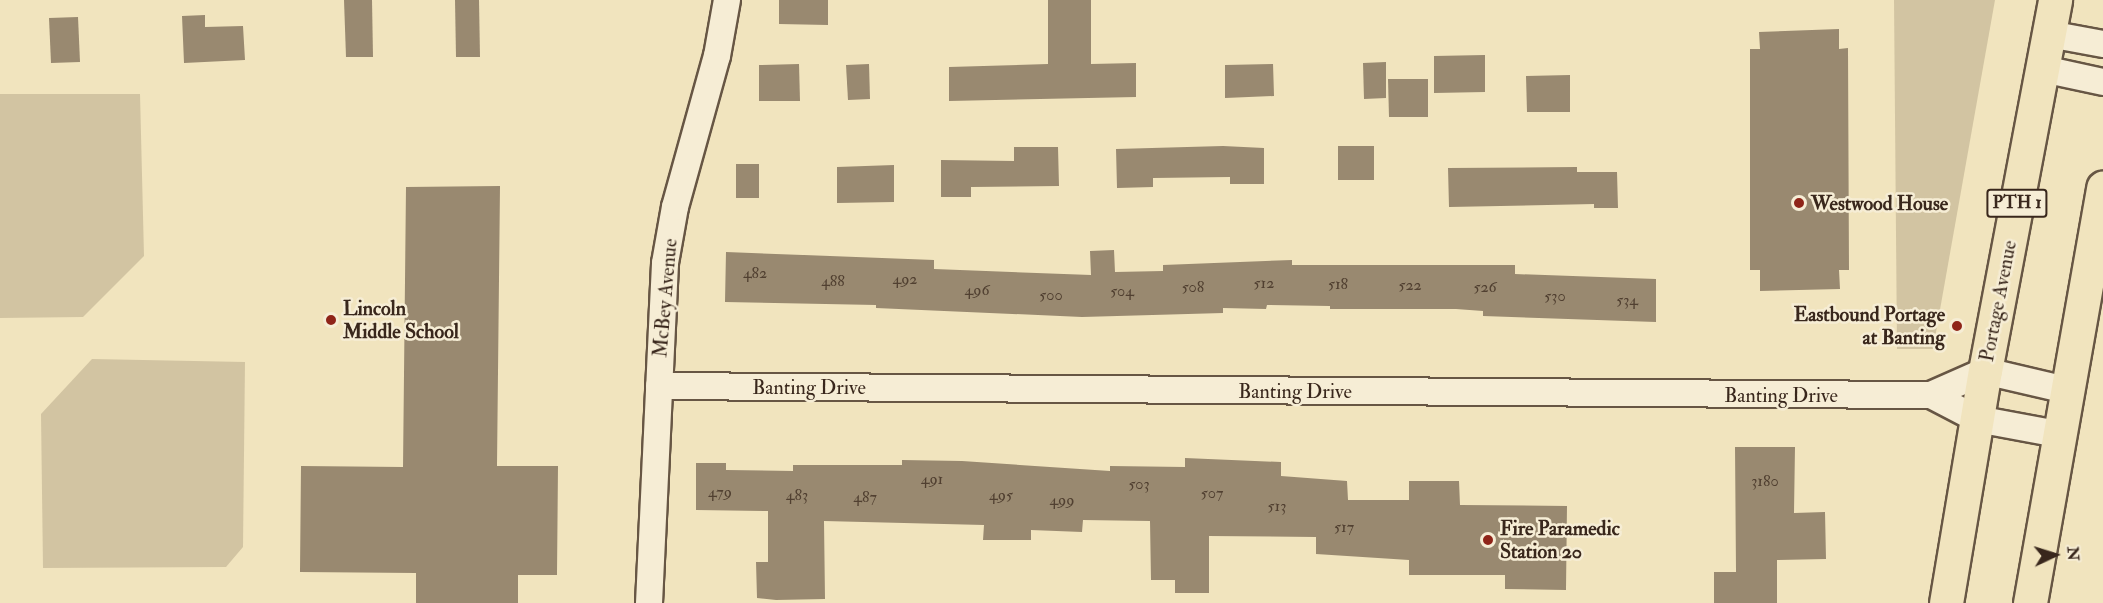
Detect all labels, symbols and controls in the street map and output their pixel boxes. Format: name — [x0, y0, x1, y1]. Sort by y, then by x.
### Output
road number: PTH 1 — [1986, 188, 2048, 218]
place label: Westwood House — [1811, 191, 1948, 215]
marker: Westwood House — [1792, 196, 1806, 210]
street label: McBey Avenue — [648, 238, 682, 358]
street label: Portage Avenue — [1974, 238, 2022, 364]
house number: 482 — [743, 263, 767, 283]
house number: 492 — [893, 269, 917, 289]
house number: 488 — [821, 271, 845, 291]
house number: 512 — [1254, 273, 1274, 293]
house number: 518 — [1328, 274, 1348, 294]
house number: 522 — [1398, 275, 1422, 295]
house number: 508 — [1182, 277, 1204, 297]
house number: 526 — [1473, 277, 1497, 297]
house number: 496 — [965, 280, 989, 300]
house number: 504 — [1110, 281, 1134, 301]
house number: 500 — [1039, 285, 1063, 305]
house number: 530 — [1544, 286, 1566, 306]
house number: 534 — [1616, 290, 1638, 310]
place label: Lincoln Middle School — [343, 296, 459, 343]
place label: Eastbound Portage at Banting — [1794, 302, 1945, 349]
marker: Lincoln Middle School — [324, 313, 338, 327]
marker: Eastbound Portage at Banting — [1950, 319, 1964, 333]
street label: Banting Drive — [752, 375, 866, 399]
street label: Banting Drive — [1238, 379, 1352, 403]
street label: Banting Drive — [1724, 383, 1838, 407]
house number: 491 — [921, 469, 943, 489]
house number: 3180 — [1751, 471, 1779, 491]
house number: 503 — [1128, 474, 1150, 494]
house number: 479 — [708, 482, 732, 502]
house number: 507 — [1201, 483, 1223, 503]
house number: 483 — [786, 485, 808, 505]
house number: 495 — [989, 485, 1013, 505]
house number: 487 — [853, 487, 877, 507]
house number: 499 — [1049, 490, 1075, 510]
house number: 513 — [1268, 496, 1286, 516]
place label: Fire Paramedic Station 20 — [1500, 516, 1620, 563]
house number: 517 — [1334, 517, 1354, 537]
north arrow — [2025, 525, 2085, 585]
marker: Fire Paramedic Station 20 — [1481, 533, 1495, 547]
text: N — [2062, 546, 2083, 562]

